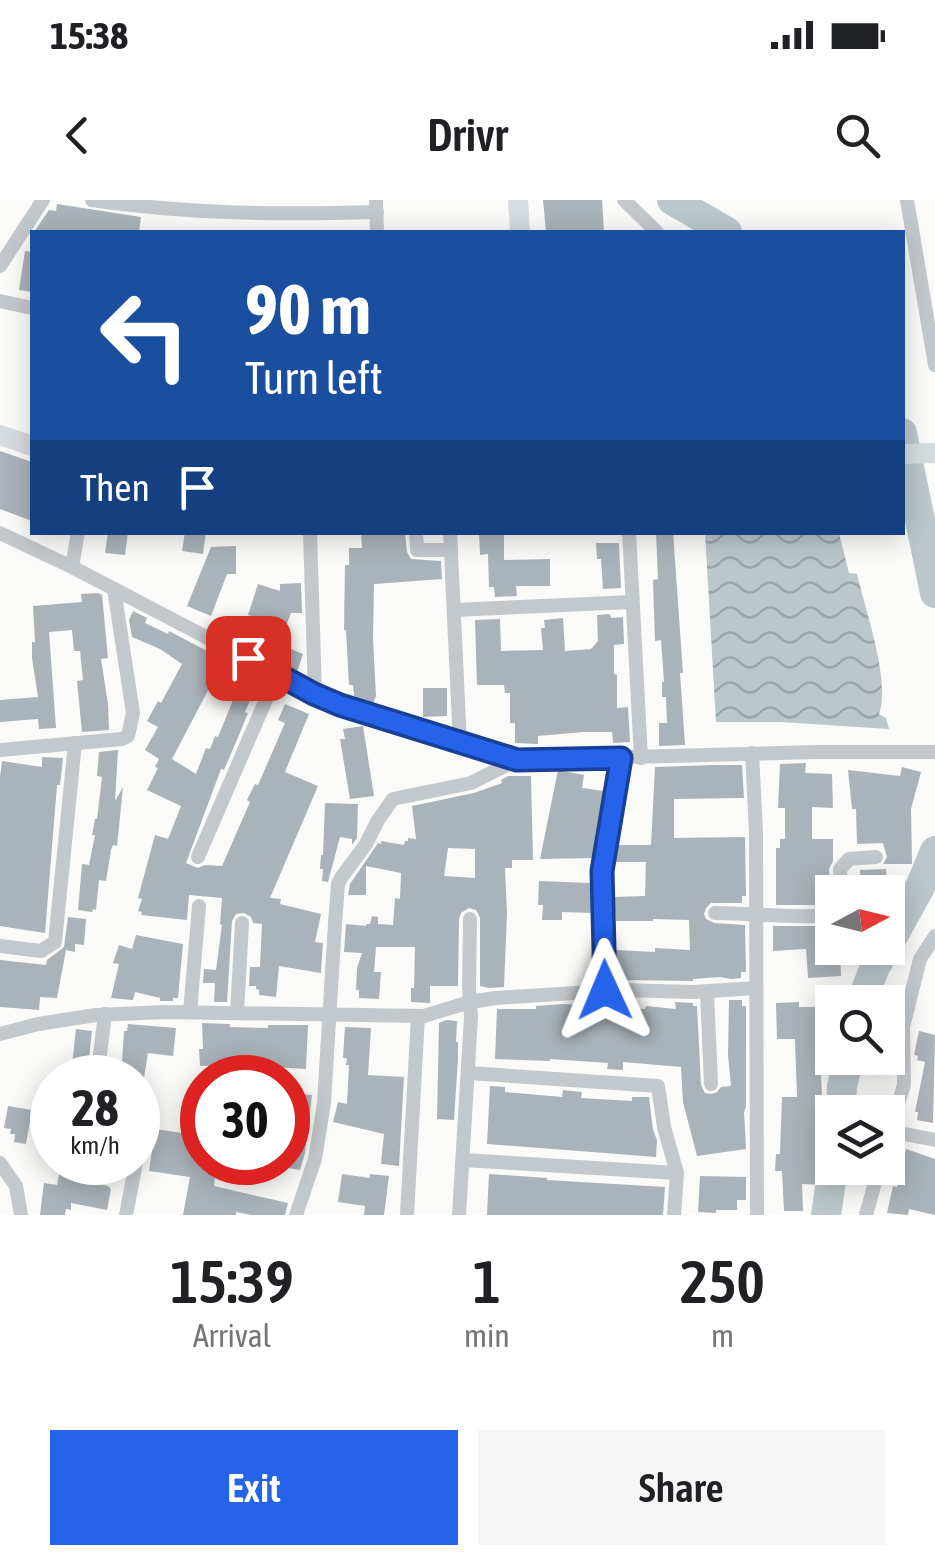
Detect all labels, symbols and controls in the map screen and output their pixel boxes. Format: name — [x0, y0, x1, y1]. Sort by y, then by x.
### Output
text: 15:38 — [50, 14, 128, 57]
icon: back — [50, 108, 105, 163]
icon: search — [830, 108, 885, 163]
text: Drivr — [427, 109, 508, 161]
text: 90 m — [245, 269, 371, 349]
icon: left — [80, 270, 210, 400]
text: Turn left — [245, 352, 383, 404]
icon: arrive — [170, 460, 225, 515]
text: Then — [80, 466, 150, 509]
pin — [206, 616, 291, 701]
icon: arrive — [221, 631, 276, 686]
north arrow — [815, 875, 905, 965]
map controls — [815, 875, 905, 1185]
position arrow — [553, 938, 657, 1042]
button: search — [815, 985, 905, 1075]
speed limit sign: 30 — [180, 1055, 310, 1185]
text: 28 — [71, 1079, 118, 1137]
button: layers — [815, 1095, 905, 1185]
text: km/h — [70, 1131, 120, 1159]
text: 15:39 — [170, 1247, 294, 1316]
text: 1 — [473, 1247, 501, 1316]
text: 250 — [680, 1247, 765, 1316]
text: Arrival — [193, 1317, 271, 1354]
text: min — [464, 1317, 510, 1354]
text: m — [711, 1317, 734, 1354]
button: Exit — [50, 1430, 458, 1545]
button: Share — [478, 1430, 885, 1545]

